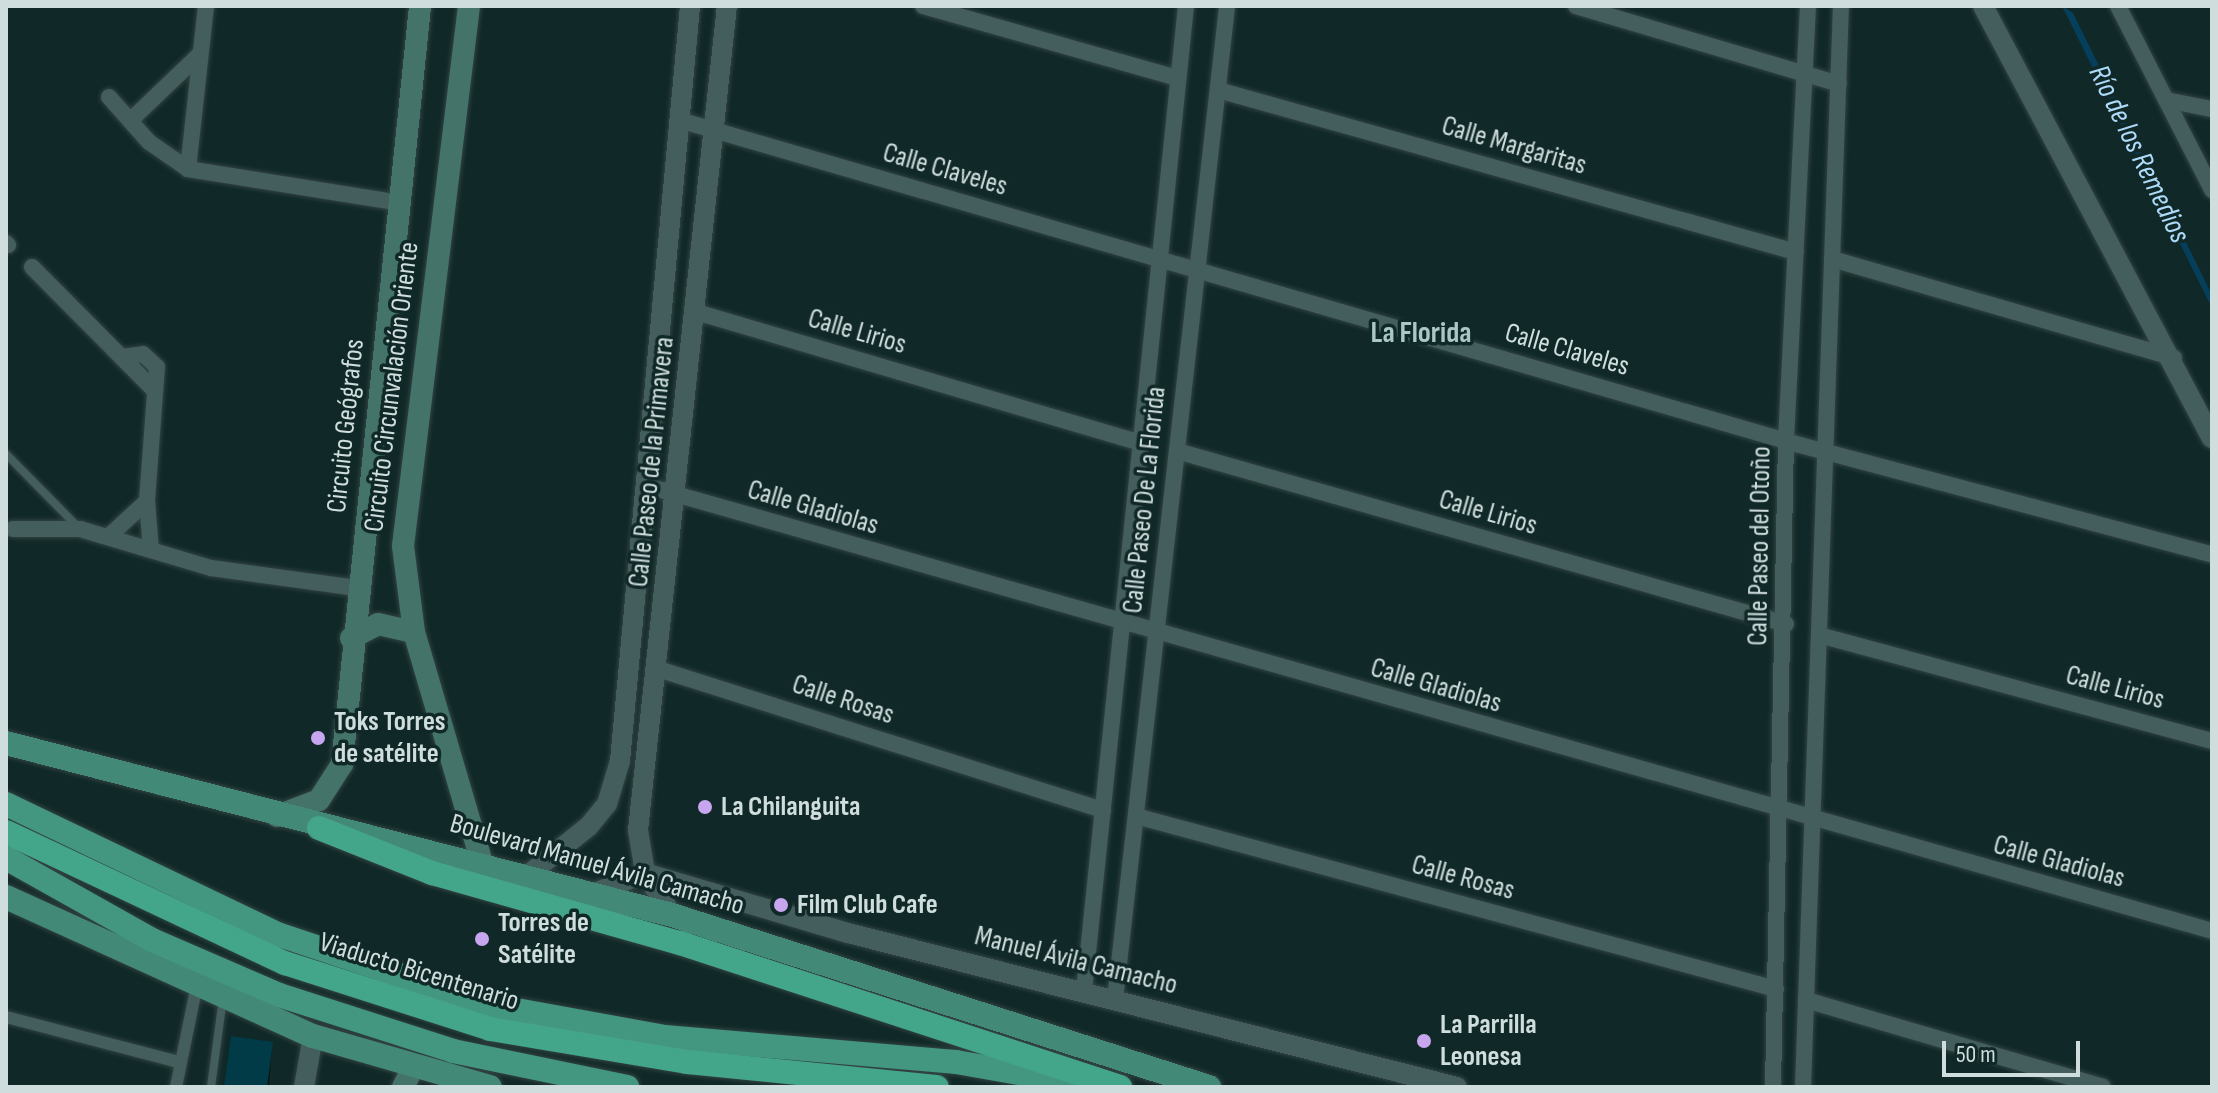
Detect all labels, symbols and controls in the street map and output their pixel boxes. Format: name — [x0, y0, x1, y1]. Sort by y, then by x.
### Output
water label: Río de los Remedios — [2080, 59, 2198, 249]
street label: Calle Margaritas — [1438, 109, 1590, 183]
street label: Calle Claveles — [879, 136, 1011, 204]
street label: Circuito Circunvalación Oriente — [358, 240, 426, 534]
street label: Calle Lirios — [804, 302, 910, 362]
district label: La Florida — [1370, 315, 1472, 351]
street label: Calle Claveles — [1501, 316, 1633, 384]
street label: Calle Paseo de la Primavera — [622, 335, 682, 589]
street label: Circuito Geógrafos — [320, 338, 372, 514]
street label: Calle Paseo De La Florida — [1116, 385, 1174, 615]
street label: Calle Paseo del Otoño — [1741, 446, 1779, 646]
street label: Calle Gladiolas — [744, 473, 882, 543]
street label: Calle Lirios — [1435, 483, 1541, 543]
street label: Calle Gladiolas — [1367, 651, 1505, 721]
street label: Calle Lirios — [2062, 659, 2168, 717]
street label: Calle Rosas — [788, 668, 898, 732]
place label: Toks Torres de satélite — [334, 705, 446, 771]
marker: Toks Torres de satélite — [309, 729, 327, 747]
place label: La Chilanguita — [721, 790, 860, 824]
marker: La Chilanguita — [696, 798, 714, 816]
street label: Boulevard Manuel Ávila Camacho — [446, 807, 748, 923]
street label: Calle Gladiolas — [1990, 828, 2128, 896]
street label: Calle Rosas — [1408, 848, 1518, 908]
place label: Film Club Cafe — [797, 888, 938, 922]
marker: Film Club Cafe — [772, 896, 790, 914]
place label: Torres de Satélite — [498, 906, 589, 972]
street label: Manuel Ávila Camacho — [971, 920, 1181, 1002]
street label: Viaducto Bicentenario — [315, 926, 523, 1018]
marker: Torres de Satélite — [473, 930, 491, 948]
place label: La Parrilla Leonesa — [1440, 1008, 1537, 1074]
scale bar — [1946, 1025, 2084, 1075]
marker: La Parrilla Leonesa — [1415, 1032, 1433, 1050]
text: 50 m — [1956, 1040, 1996, 1069]

